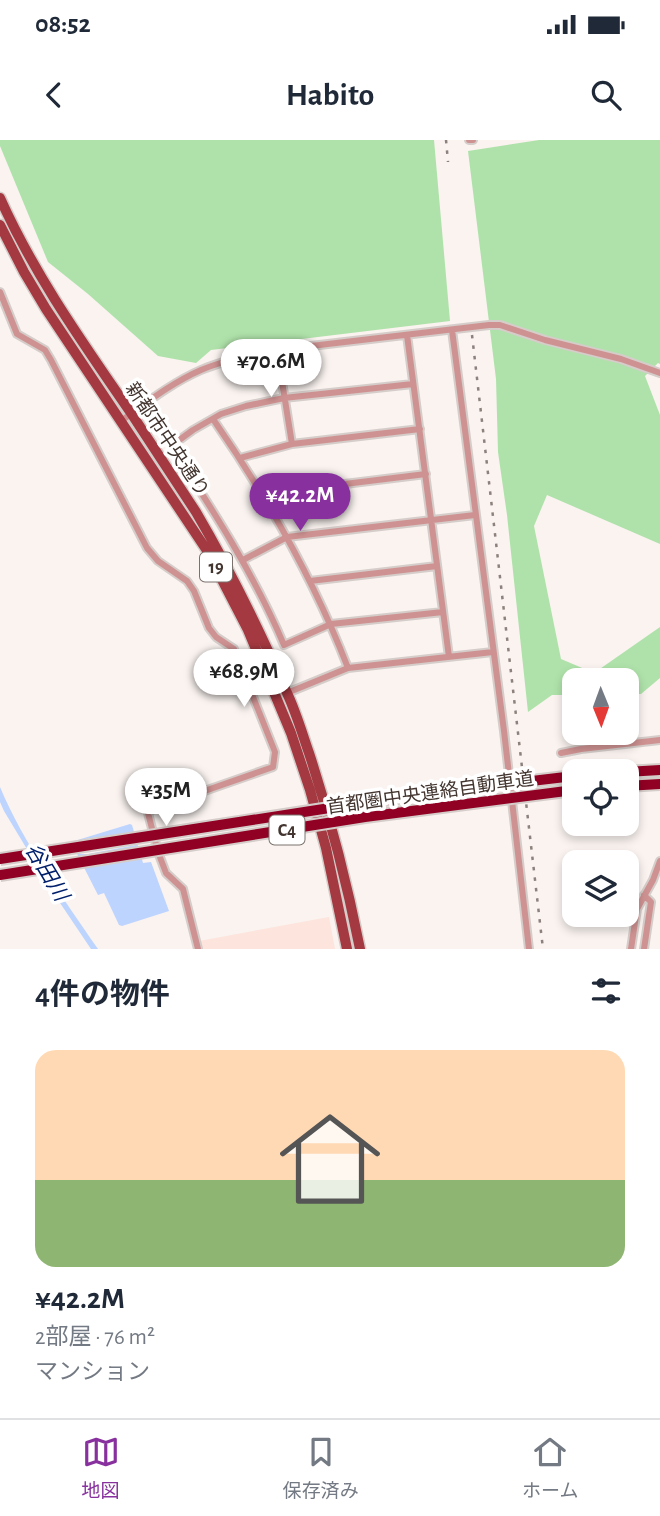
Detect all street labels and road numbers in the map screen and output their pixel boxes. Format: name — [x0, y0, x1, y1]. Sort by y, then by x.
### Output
street label: 新都市中央通り — [122, 378, 213, 500]
road number: 19 — [200, 552, 232, 582]
street label: 首都圏中央連絡自動車道 — [325, 768, 535, 817]
road number: C4 — [270, 816, 304, 844]

